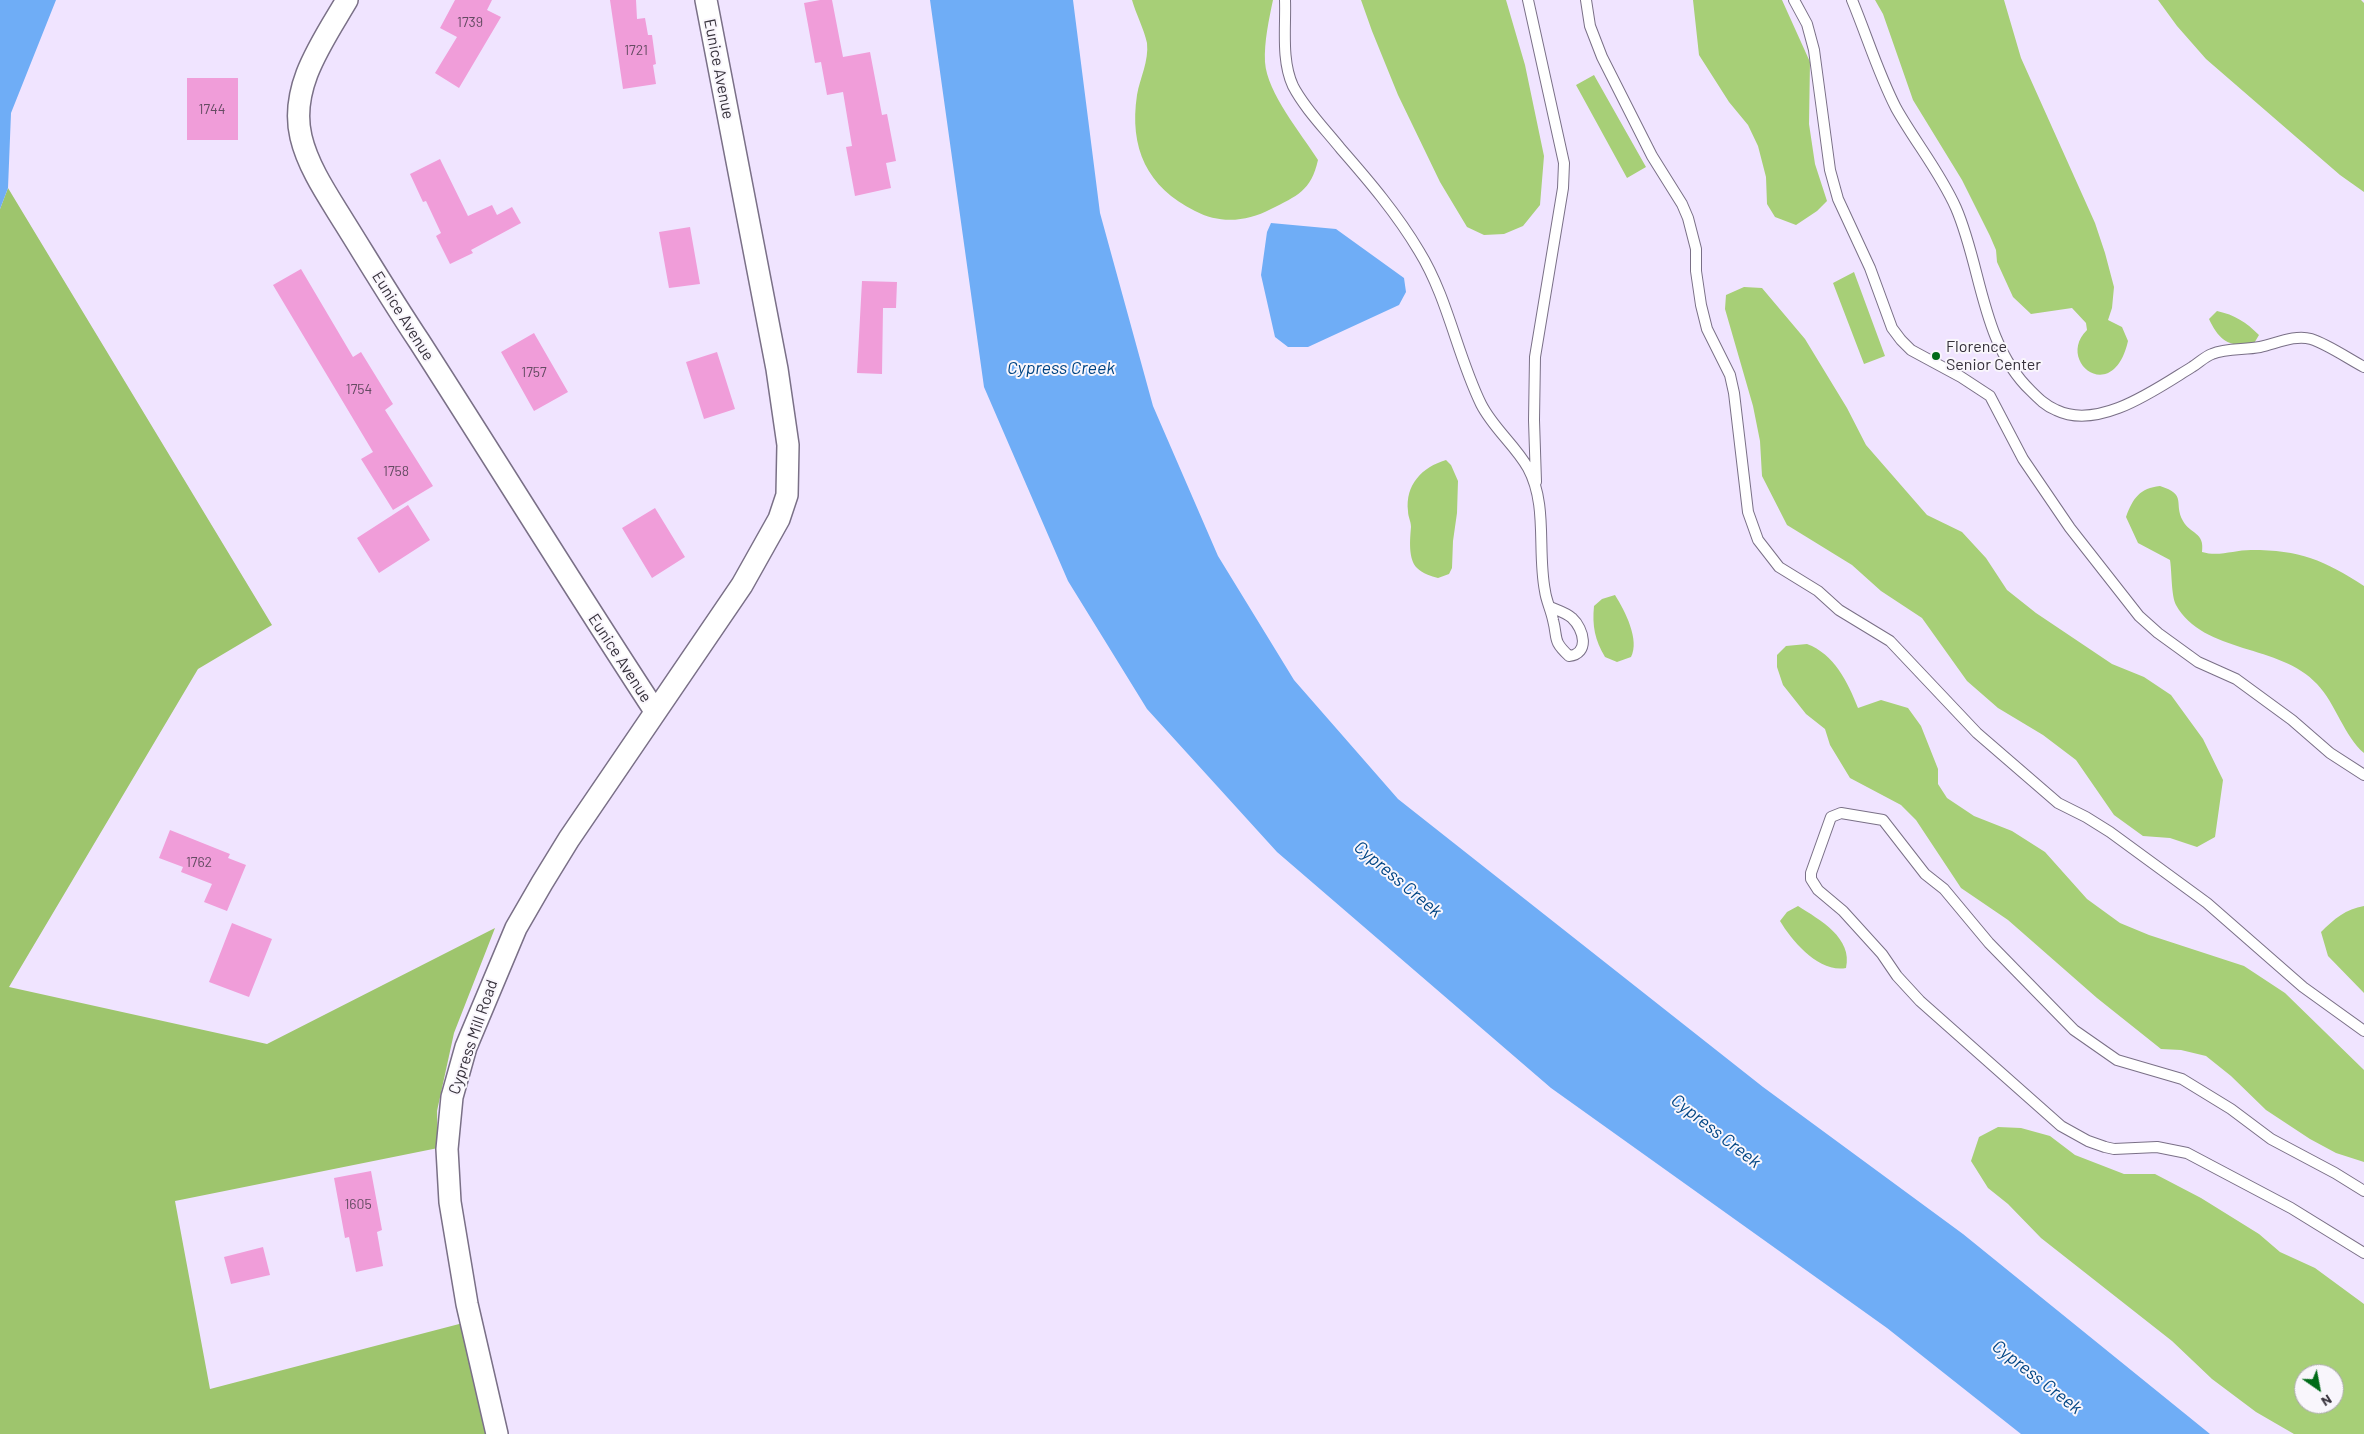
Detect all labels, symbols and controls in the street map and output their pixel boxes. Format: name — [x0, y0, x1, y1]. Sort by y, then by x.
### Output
house number: 1739 — [457, 14, 483, 30]
street label: Eunice Avenue — [700, 17, 738, 121]
house number: 1721 — [624, 42, 648, 58]
house number: 1744 — [199, 101, 225, 117]
street label: Eunice Avenue — [368, 268, 438, 364]
place label: Florence Senior Center — [1946, 337, 2041, 375]
marker: Florence Senior Center — [1930, 350, 1942, 362]
water label: Cypress Creek — [1007, 357, 1115, 379]
house number: 1757 — [521, 364, 547, 380]
house number: 1754 — [346, 381, 372, 397]
house number: 1758 — [383, 463, 409, 479]
street label: Eunice Avenue — [584, 610, 656, 706]
water label: Cypress Creek — [1350, 836, 1446, 922]
house number: 1762 — [186, 854, 212, 870]
street label: Cypress Mill Road — [444, 977, 502, 1097]
water label: Cypress Creek — [1667, 1089, 1765, 1173]
house number: 1605 — [344, 1196, 372, 1212]
water label: Cypress Creek — [1988, 1335, 2086, 1419]
north arrow — [2294, 1364, 2344, 1414]
text: N — [2318, 1391, 2335, 1411]

